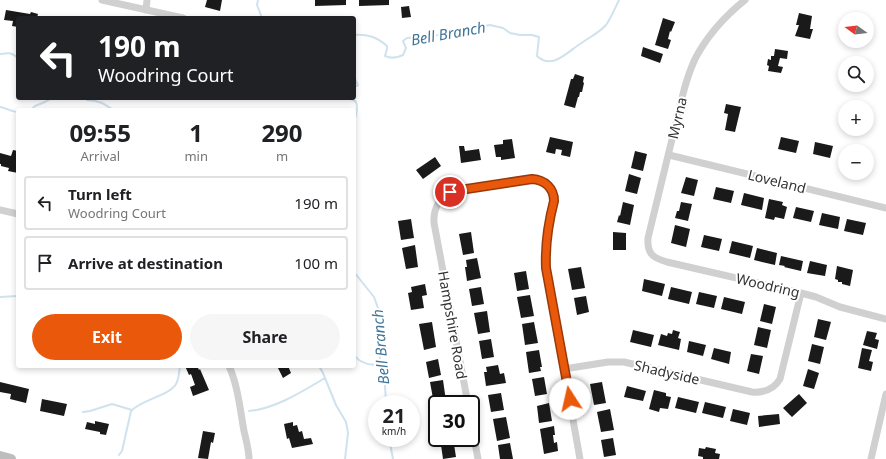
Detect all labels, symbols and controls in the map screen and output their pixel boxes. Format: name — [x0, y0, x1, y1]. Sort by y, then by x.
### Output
north arrow — [838, 12, 874, 48]
map controls — [838, 12, 874, 180]
water label: Bell Branch — [409, 17, 487, 49]
text: 190 m — [98, 27, 181, 65]
icon: left — [32, 32, 84, 84]
button: search — [838, 56, 874, 92]
text: Woodring Court — [98, 63, 234, 87]
street label: Myrna — [663, 95, 691, 141]
button: + — [838, 100, 874, 136]
text: 09:55 — [69, 116, 131, 149]
text: 1 — [189, 116, 203, 149]
text: 290 — [261, 116, 303, 149]
button: − — [838, 144, 874, 180]
text: Arrival — [80, 147, 120, 165]
text: min — [184, 147, 208, 165]
text: m — [276, 147, 288, 165]
street label: Loveland — [746, 165, 808, 197]
pin — [433, 175, 467, 209]
icon: arrive — [439, 181, 461, 203]
text: Turn left — [68, 184, 132, 204]
icon: left — [34, 192, 56, 214]
text: 190 m — [294, 193, 338, 213]
text: Woodring Court — [68, 204, 166, 222]
icon: arrive — [34, 252, 56, 274]
text: Arrive at destination — [68, 253, 223, 273]
text: 100 m — [294, 253, 338, 273]
street label: Woodring — [734, 268, 802, 302]
street label: Hampshire Road — [434, 269, 472, 381]
water label: Bell Branch — [367, 309, 393, 385]
button: Exit — [32, 314, 182, 360]
button: Share — [190, 314, 340, 360]
street label: Shadyside — [632, 355, 702, 389]
position arrow — [549, 378, 591, 420]
speed limit sign: 30 — [428, 395, 480, 447]
text: 21 — [383, 402, 405, 429]
text: km/h — [382, 424, 406, 438]

